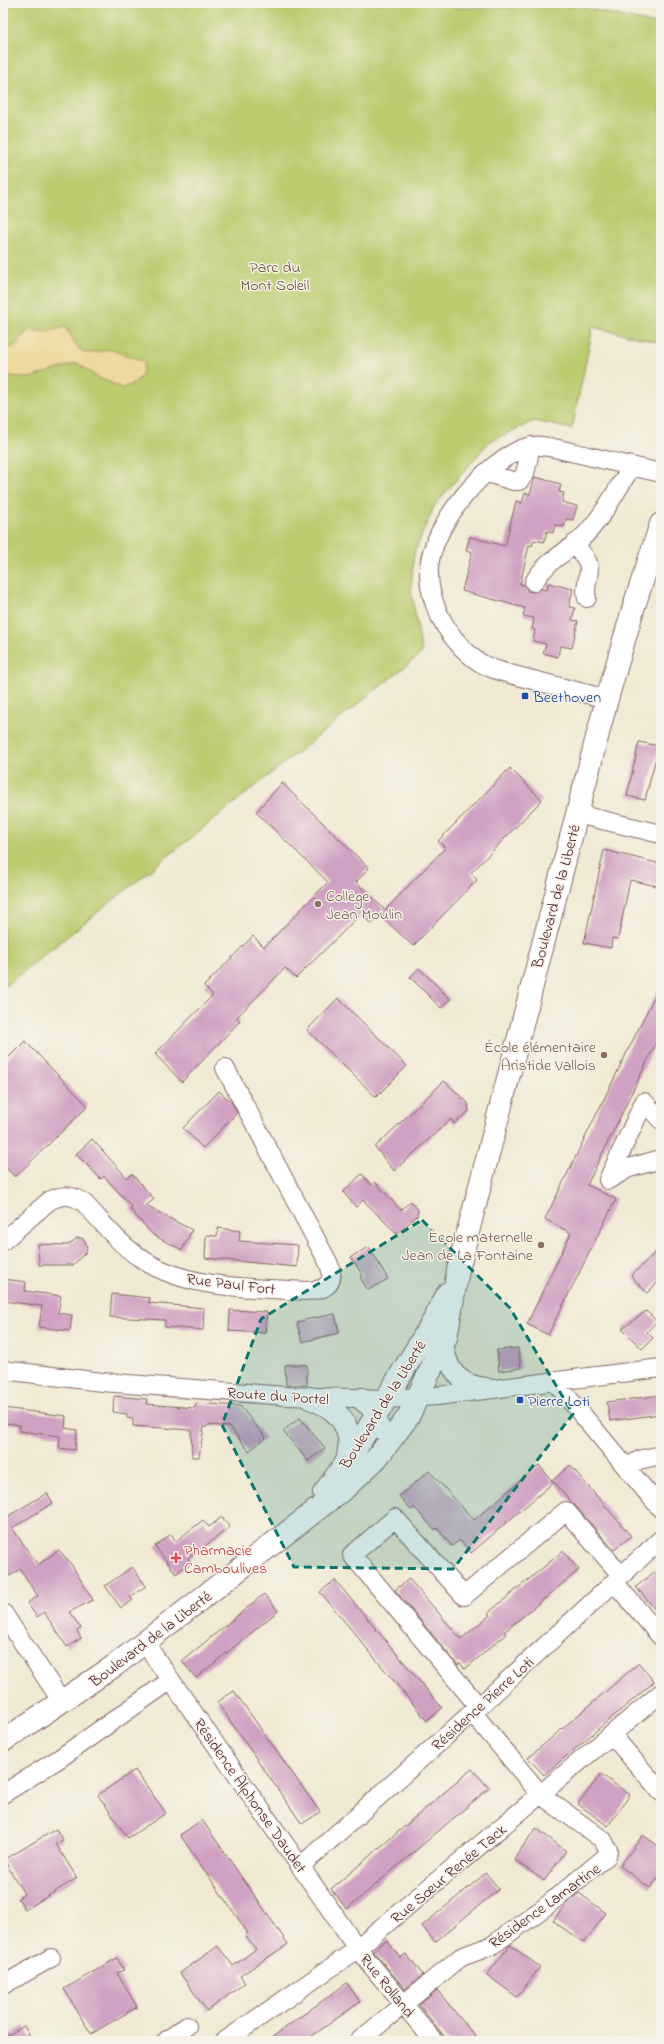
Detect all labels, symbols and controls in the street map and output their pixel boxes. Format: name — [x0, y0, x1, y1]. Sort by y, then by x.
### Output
park label: Parc du Mont Soleil — [241, 256, 310, 298]
place label: Beethoven — [532, 686, 601, 710]
marker: Beethoven — [520, 691, 530, 701]
street label: Boulevard de la Liberté — [526, 821, 588, 972]
place label: Collège Jean Moulin — [326, 885, 402, 927]
marker: Collège Jean Moulin — [313, 899, 323, 909]
place label: École élémentaire Aristide Vallois — [484, 1036, 597, 1078]
marker: École élémentaire Aristide Vallois — [599, 1050, 609, 1060]
place label: École maternelle Jean de La Fontaine — [402, 1226, 534, 1268]
marker: École maternelle Jean de La Fontaine — [536, 1240, 546, 1250]
street label: Rue Paul Fort — [185, 1268, 277, 1302]
street label: Boulevard de la Liberté — [334, 1335, 434, 1475]
street label: Route du Portel — [226, 1381, 330, 1413]
place label: Pierre Loti — [528, 1390, 590, 1414]
marker: Pierre Loti — [515, 1395, 525, 1405]
place label: Pharmacie Camboulives — [184, 1539, 267, 1581]
marker: Pharmacie Camboulives — [171, 1553, 181, 1563]
street label: Boulevard de la Liberté — [84, 1585, 218, 1694]
street label: Résidence Pierre Loti — [427, 1652, 540, 1757]
street label: Résidence Alphonse Daudet — [187, 1714, 312, 1879]
street label: Rue Sœur Renée Tack — [386, 1818, 513, 1930]
street label: Résidence Lamartine — [484, 1857, 607, 1955]
street label: Rue Rolland — [353, 1949, 420, 2024]

